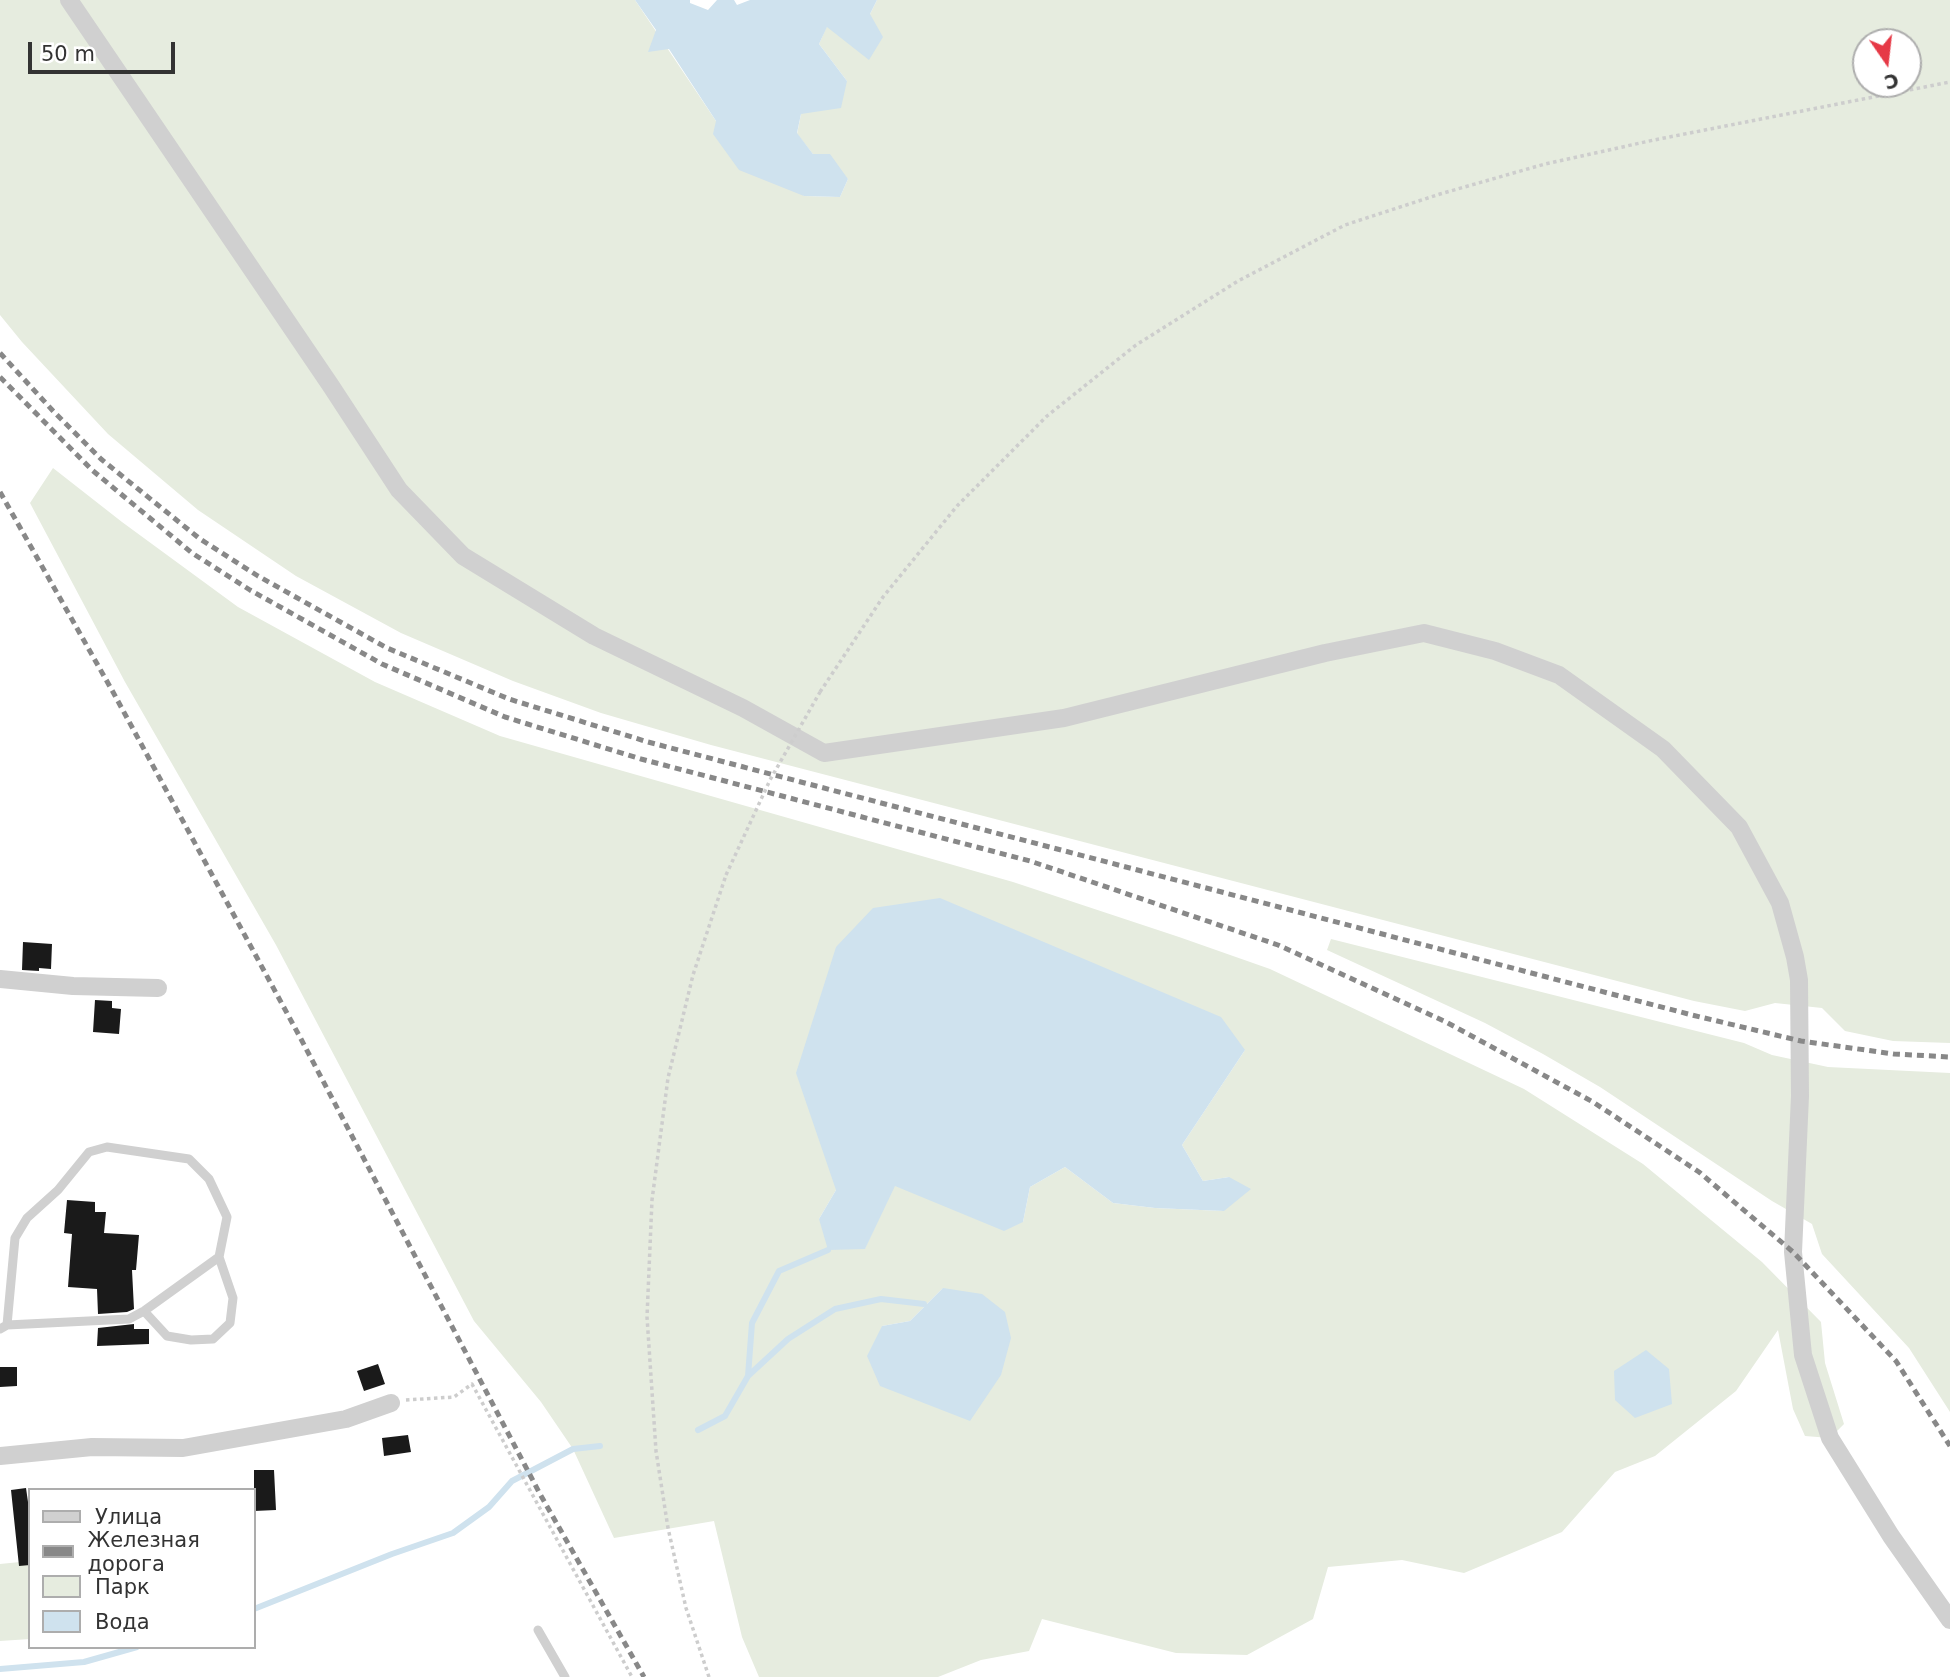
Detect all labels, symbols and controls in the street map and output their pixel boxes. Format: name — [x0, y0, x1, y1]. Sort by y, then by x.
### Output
scale bar — [32, 28, 178, 72]
north arrow — [1852, 28, 1922, 98]
text: 50 m — [41, 42, 95, 66]
text: С — [1882, 69, 1901, 94]
legend — [28, 1488, 256, 1649]
text: Улица — [95, 1505, 162, 1529]
text: Железная дорога — [88, 1528, 200, 1576]
text: Парк — [95, 1575, 150, 1599]
text: Вода — [95, 1610, 150, 1634]

